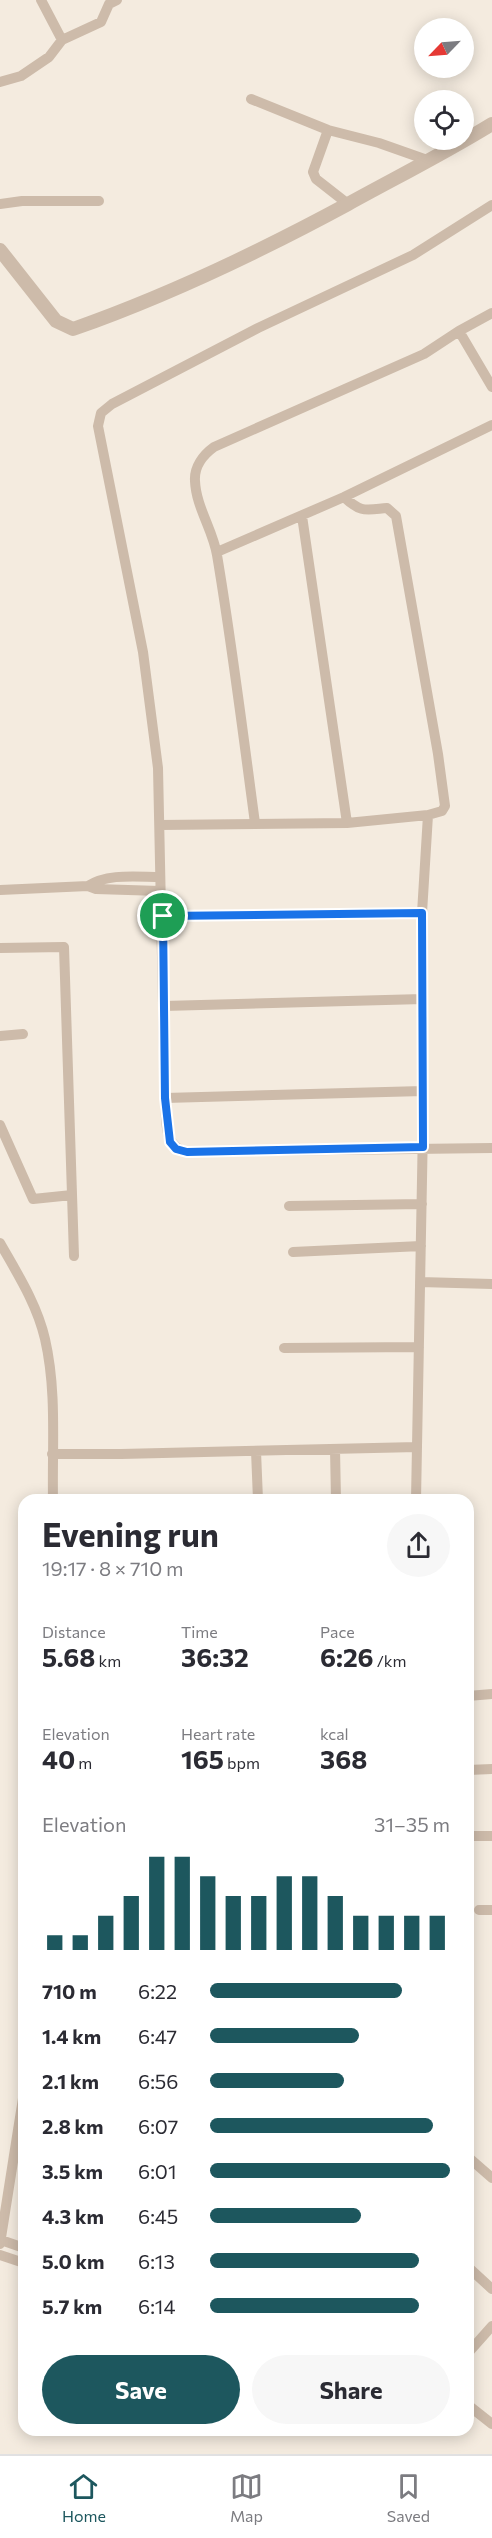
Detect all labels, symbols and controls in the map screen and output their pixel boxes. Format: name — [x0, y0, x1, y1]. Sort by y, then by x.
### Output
north arrow — [414, 18, 474, 78]
map controls — [414, 18, 474, 150]
button: locate — [414, 90, 474, 150]
pin — [137, 890, 188, 941]
icon: arrive — [146, 899, 179, 932]
text: Evening run — [42, 1513, 219, 1554]
button: share — [387, 1514, 450, 1577]
text: 19:17 · 8 × 710 m — [42, 1556, 183, 1580]
text: Distance — [42, 1622, 106, 1641]
text: Time — [181, 1622, 218, 1641]
text: Pace — [320, 1622, 355, 1641]
text: 5.68 — [42, 1641, 95, 1672]
text: 36:32 — [181, 1641, 249, 1672]
text: 6:26 — [320, 1641, 374, 1672]
text: km — [95, 1651, 121, 1670]
text: /km — [374, 1651, 406, 1670]
text: Elevation — [42, 1724, 110, 1743]
text: Heart rate — [181, 1724, 255, 1743]
text: kcal — [320, 1724, 349, 1743]
text: 40 — [42, 1743, 75, 1774]
text: 165 — [181, 1743, 224, 1774]
text: 368 — [320, 1743, 367, 1774]
text: m — [75, 1753, 92, 1772]
text: bpm — [224, 1753, 260, 1772]
text: Elevation — [42, 1812, 127, 1836]
text: 31–35 m — [374, 1812, 450, 1836]
text: 710 m — [42, 1979, 97, 2003]
text: 6:22 — [138, 1979, 177, 2003]
text: 1.4 km — [42, 2024, 101, 2048]
text: 6:47 — [138, 2024, 177, 2048]
text: 2.1 km — [42, 2069, 99, 2093]
text: 6:56 — [138, 2069, 179, 2093]
text: 2.8 km — [42, 2114, 104, 2138]
text: 6:07 — [138, 2114, 178, 2138]
text: 3.5 km — [42, 2159, 103, 2183]
text: 6:01 — [138, 2159, 176, 2183]
text: 4.3 km — [42, 2204, 104, 2228]
text: 6:45 — [138, 2204, 178, 2228]
text: 5.0 km — [42, 2249, 104, 2273]
text: 6:13 — [138, 2249, 175, 2273]
text: 5.7 km — [42, 2294, 102, 2318]
text: 6:14 — [138, 2294, 175, 2318]
button: Save — [42, 2355, 240, 2424]
button: Share — [252, 2355, 450, 2424]
tab: Home — [62, 2470, 106, 2525]
tab: Map — [230, 2470, 263, 2525]
tab: Saved — [387, 2470, 430, 2525]

